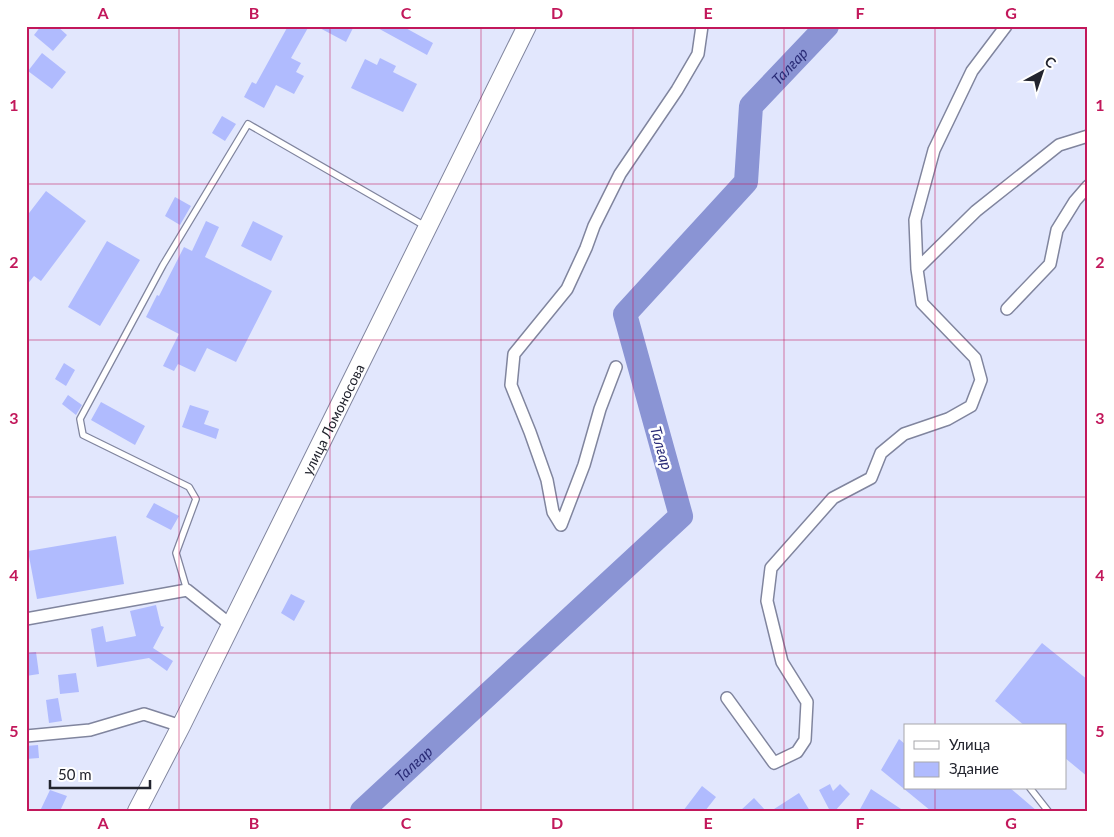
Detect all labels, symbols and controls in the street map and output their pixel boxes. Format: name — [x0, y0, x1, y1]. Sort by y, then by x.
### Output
text: A — [96, 3, 109, 22]
text: B — [249, 3, 259, 22]
text: C — [401, 3, 412, 22]
text: D — [551, 3, 563, 22]
text: E — [703, 3, 713, 22]
text: F — [855, 3, 865, 22]
text: G — [1005, 3, 1017, 22]
water label: Талғар — [768, 43, 811, 88]
north arrow — [1016, 48, 1066, 98]
text: С — [1042, 52, 1060, 72]
text: 1 — [9, 95, 19, 114]
text: 1 — [1095, 95, 1105, 114]
text: 2 — [9, 252, 19, 271]
text: 2 — [1095, 252, 1105, 271]
street label: улица Ломоносова — [298, 361, 367, 478]
text: 3 — [9, 408, 19, 427]
text: 3 — [1095, 408, 1105, 427]
water label: Талғар — [647, 424, 677, 472]
text: 4 — [9, 565, 19, 584]
text: 4 — [1095, 565, 1105, 584]
text: 5 — [9, 721, 19, 740]
text: 5 — [1095, 721, 1105, 740]
legend — [904, 724, 1066, 790]
text: Улица — [949, 735, 990, 753]
water label: Талғар — [391, 742, 436, 785]
scale bar — [50, 757, 150, 789]
text: Здание — [949, 759, 999, 777]
text: 50 m — [58, 765, 92, 783]
text: A — [96, 813, 109, 832]
text: B — [249, 813, 259, 832]
text: C — [401, 813, 412, 832]
text: D — [551, 813, 563, 832]
text: E — [703, 813, 713, 832]
text: F — [855, 813, 865, 832]
text: G — [1005, 813, 1017, 832]

